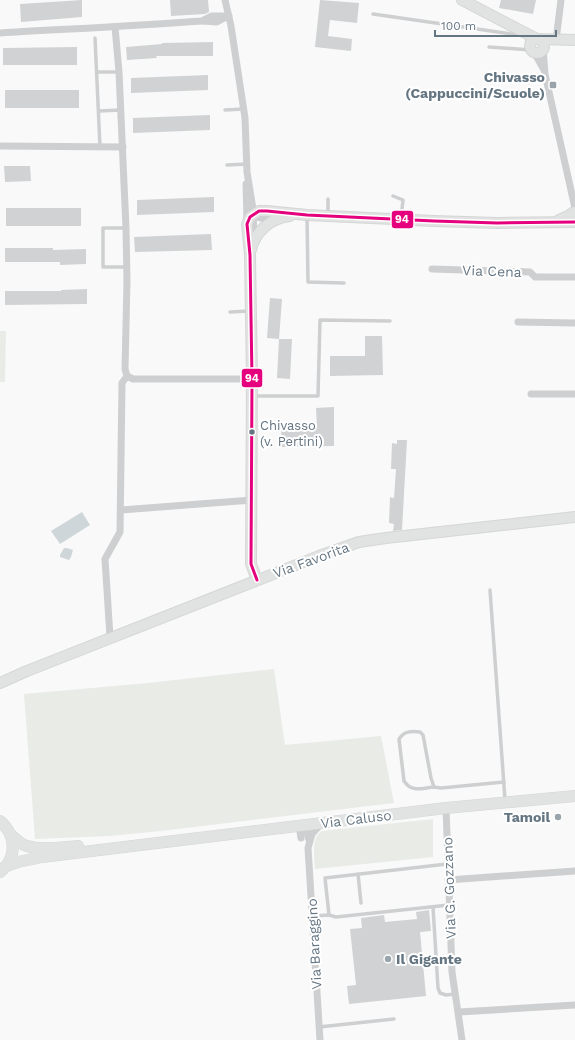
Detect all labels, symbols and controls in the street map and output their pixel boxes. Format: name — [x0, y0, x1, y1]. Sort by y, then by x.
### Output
scale bar — [435, 12, 556, 38]
text: 100 m — [441, 19, 476, 33]
place label: Chivasso (Cappuccini/Scuole) — [405, 69, 545, 101]
marker: Chivasso (Cappuccini/Scuole) — [548, 80, 558, 90]
line badge: 94 — [391, 210, 414, 229]
text: 94 — [395, 213, 409, 226]
street label: Via Cena — [462, 262, 522, 280]
line badge: 94 — [241, 368, 263, 388]
text: 94 — [245, 372, 259, 385]
place label: Chivasso (v. Pertini) — [260, 418, 323, 449]
marker: Chivasso (v. Pertini) — [247, 427, 257, 437]
street label: Via Favorita — [271, 539, 351, 581]
street label: Via Caluso — [320, 807, 392, 831]
place label: Tamoil — [504, 809, 550, 825]
marker: Tamoil — [553, 812, 563, 822]
street label: Via G. Gozzano — [439, 837, 459, 939]
street label: Via Baraggino — [304, 898, 324, 990]
place label: Il Gigante — [396, 951, 462, 967]
marker: Il Gigante — [383, 954, 393, 964]

